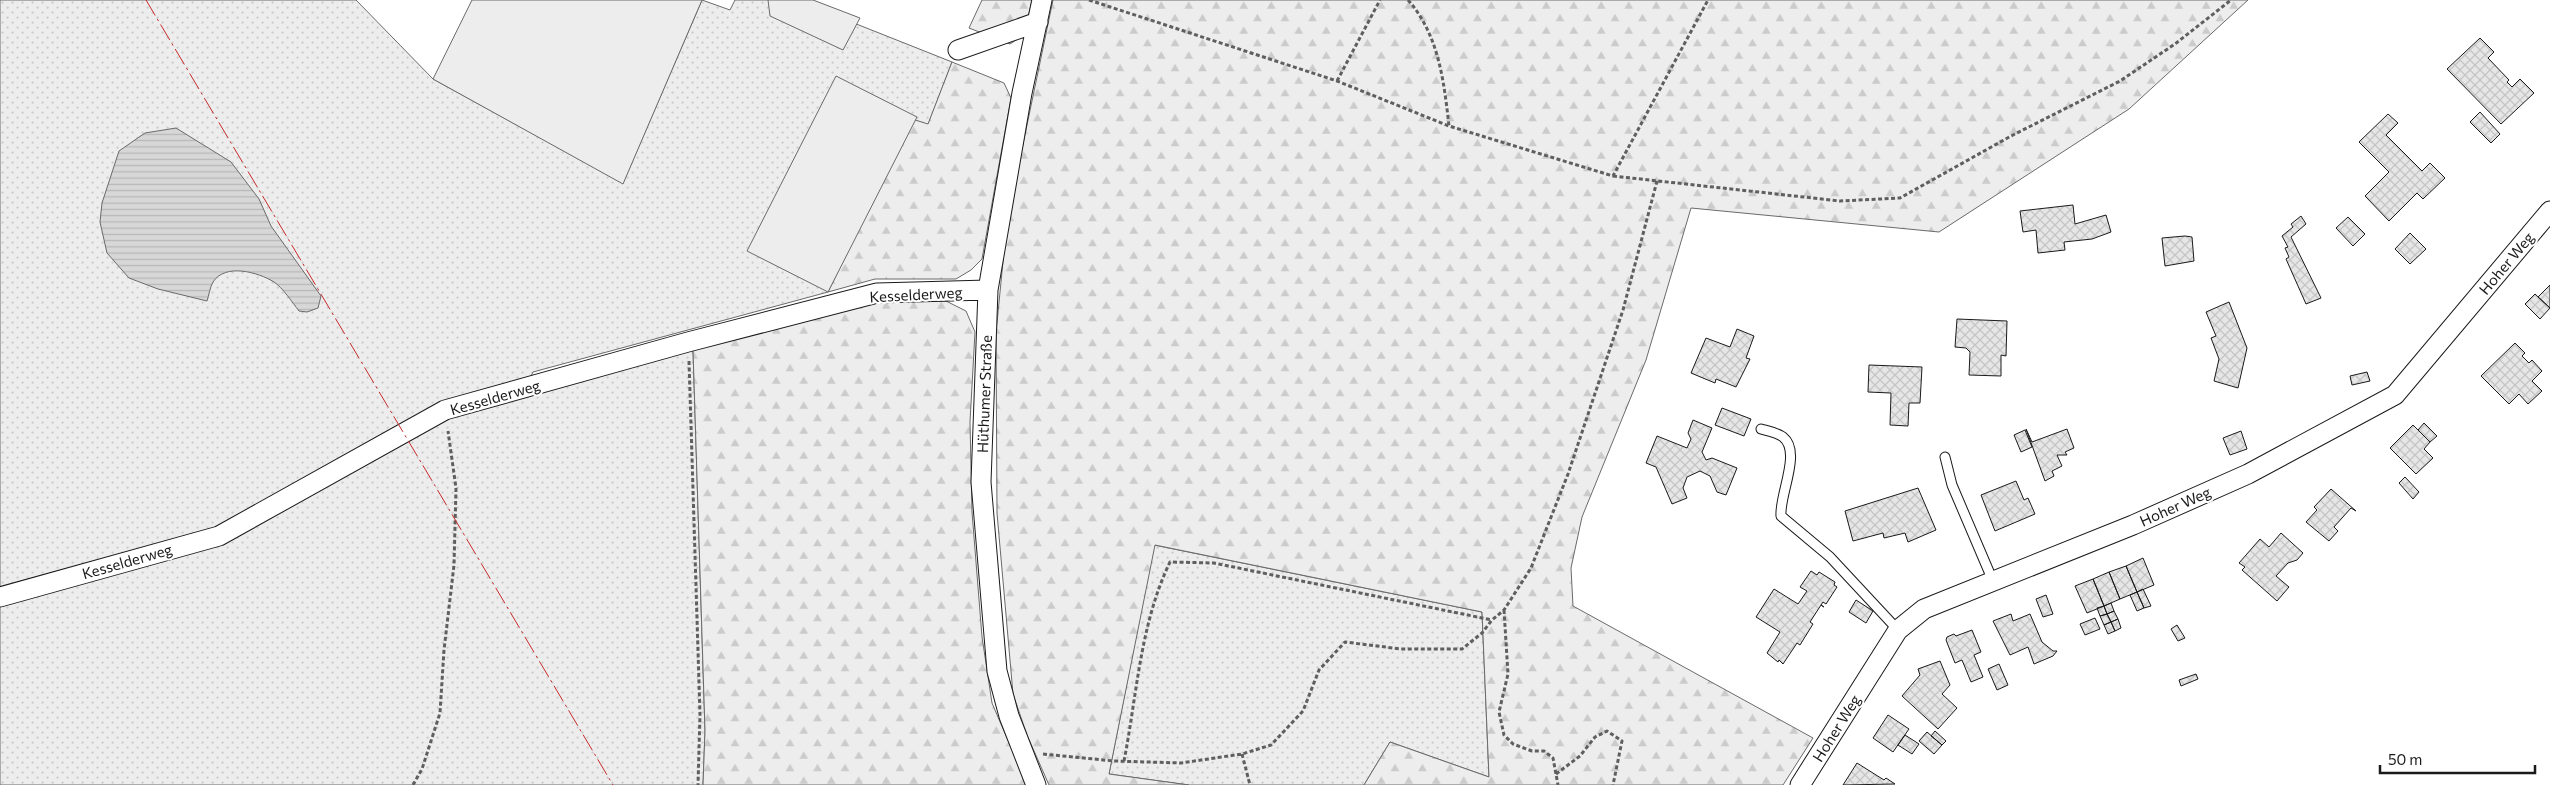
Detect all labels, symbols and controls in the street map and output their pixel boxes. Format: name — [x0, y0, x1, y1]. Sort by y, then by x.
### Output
street label: Hoher Weg — [2475, 228, 2537, 298]
street label: Kesselderweg — [869, 283, 963, 305]
street label: Hüthumer Straße — [973, 335, 995, 453]
street label: Kesselderweg — [448, 376, 542, 418]
street label: Hoher Weg — [2137, 482, 2213, 530]
street label: Kesselderweg — [80, 540, 174, 582]
street label: Hoher Weg — [1808, 691, 1864, 765]
scale bar — [2380, 742, 2535, 774]
text: 50 m — [2388, 750, 2422, 768]

